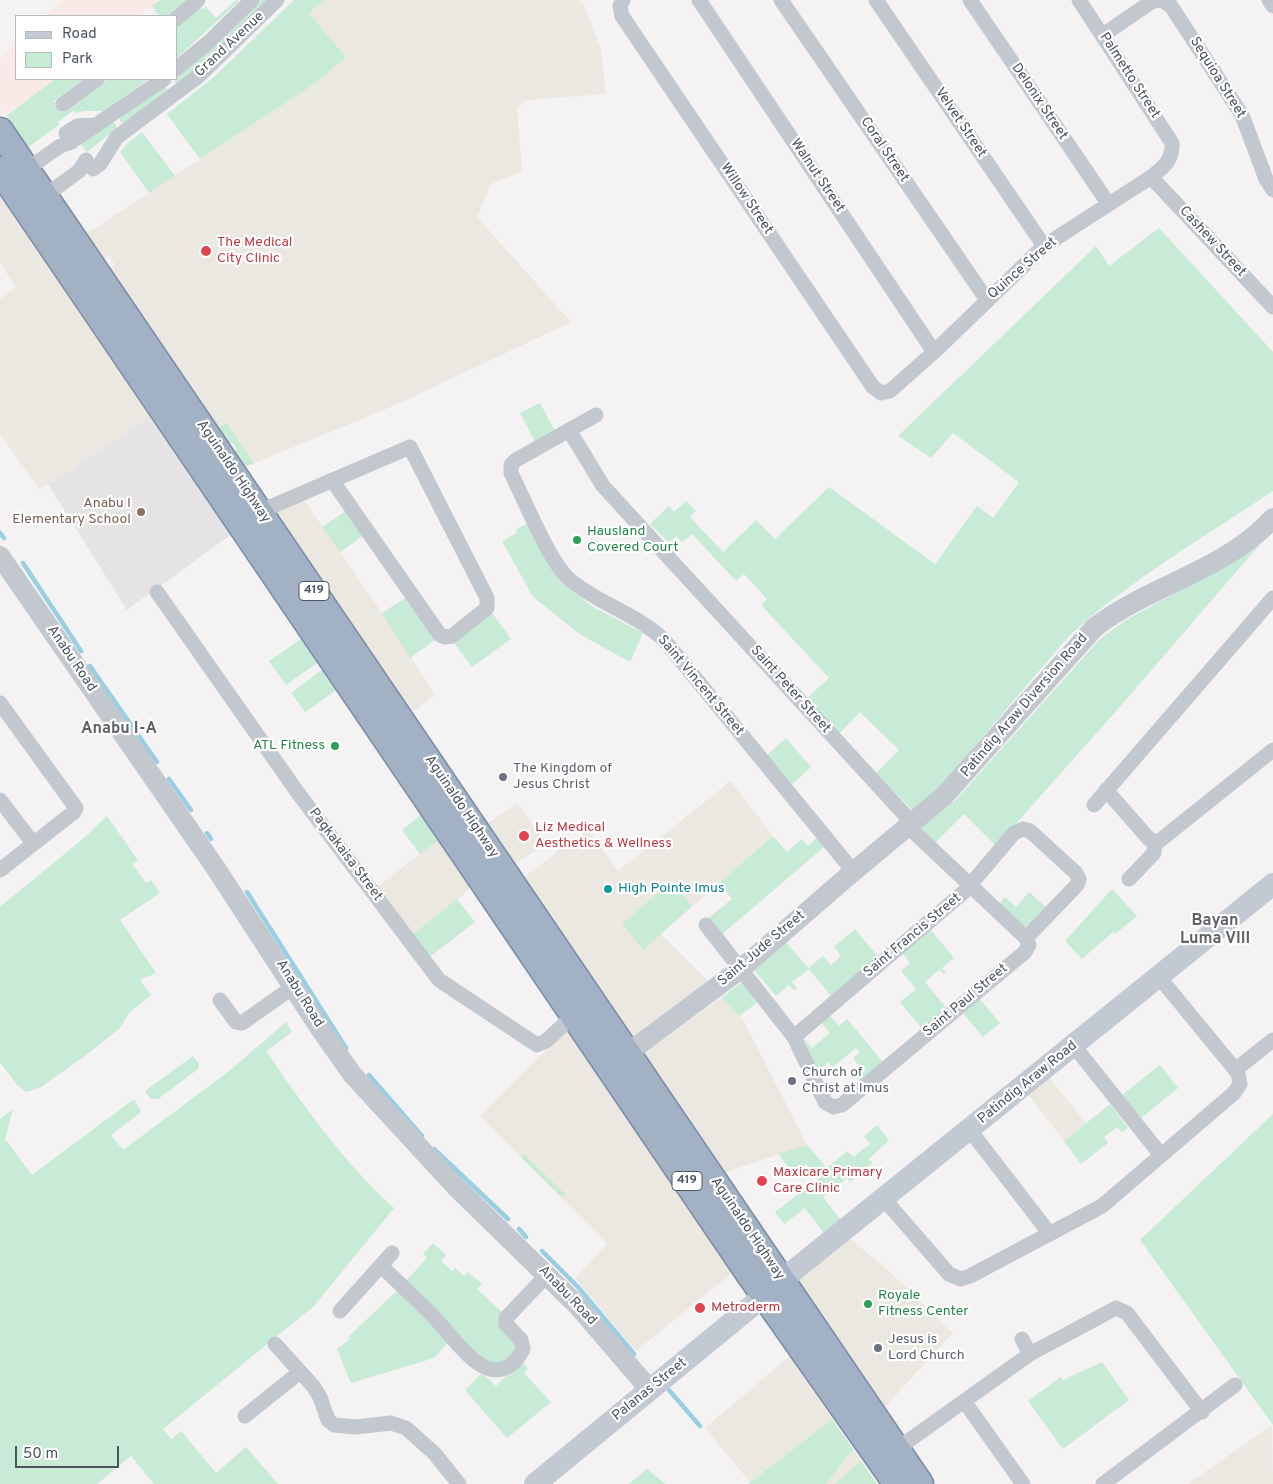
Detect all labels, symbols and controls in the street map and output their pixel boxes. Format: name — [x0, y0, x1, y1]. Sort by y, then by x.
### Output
street label: Grand Avenue — [192, 9, 268, 81]
legend — [15, 15, 178, 80]
text: Road — [62, 25, 97, 44]
street label: Palmetto Street — [1095, 30, 1163, 122]
street label: Sequioa Street — [1185, 34, 1249, 122]
text: Park — [62, 50, 93, 69]
street label: Delonix Street — [1007, 60, 1071, 144]
street label: Velvet Street — [930, 85, 990, 161]
street label: Coral Street — [856, 114, 912, 186]
street label: Walnut Street — [786, 136, 848, 216]
street label: Willow Street — [716, 160, 776, 238]
street label: Cashew Street — [1175, 203, 1249, 281]
street label: Quince Street — [985, 234, 1061, 304]
place label: The Medical City Clinic — [217, 235, 292, 268]
marker: The Medical City Clinic — [199, 244, 213, 258]
street label: Aguinaldo Highway — [192, 417, 274, 527]
place label: Anabu I Elementary School — [12, 496, 131, 528]
marker: Anabu I Elementary School — [135, 506, 147, 518]
place label: Hausland Covered Court — [587, 524, 679, 556]
marker: Hausland Covered Court — [571, 534, 583, 546]
road number: 419 — [299, 582, 329, 600]
street label: Anabu Road — [43, 623, 99, 695]
street label: Patindig Araw Diversion Road — [958, 631, 1092, 781]
street label: Saint Vincent Street — [653, 632, 747, 740]
street label: Saint Peter Street — [746, 643, 834, 737]
district label: Anabu I-A — [81, 720, 157, 740]
place label: ATL Fitness — [253, 738, 325, 754]
marker: ATL Fitness — [329, 740, 341, 752]
street label: Aguinaldo Highway — [420, 752, 502, 862]
place label: The Kingdom of Jesus Christ — [513, 761, 612, 794]
marker: The Kingdom of Jesus Christ — [497, 771, 509, 783]
street label: Pagkakaisa Street — [305, 805, 385, 905]
place label: Liz Medical Aesthetics & Wellness — [535, 820, 672, 852]
marker: Liz Medical Aesthetics & Wellness — [517, 829, 531, 843]
place label: High Pointe Imus — [618, 881, 725, 897]
marker: High Pointe Imus — [602, 883, 614, 895]
street label: Saint Francis Street — [861, 890, 965, 982]
street label: Saint Jude Street — [715, 908, 809, 990]
district label: Bayan Luma VIII — [1180, 912, 1250, 950]
street label: Anabu Road — [272, 957, 326, 1031]
street label: Saint Paul Street — [920, 961, 1012, 1041]
street label: Patindig Araw Road — [975, 1038, 1081, 1128]
place label: Church of Christ at Imus — [802, 1065, 889, 1098]
marker: Church of Christ at Imus — [786, 1075, 798, 1087]
place label: Maxicare Primary Care Clinic — [773, 1165, 883, 1198]
road number: 419 — [672, 1172, 702, 1190]
street label: Aguinaldo Highway — [706, 1174, 788, 1284]
marker: Maxicare Primary Care Clinic — [755, 1174, 769, 1188]
street label: Anabu Road — [534, 1263, 600, 1329]
place label: Royale Fitness Center — [878, 1288, 969, 1320]
marker: Royale Fitness Center — [862, 1298, 874, 1310]
place label: Metroderm — [711, 1300, 780, 1316]
marker: Metroderm — [693, 1301, 707, 1315]
place label: Jesus is Lord Church — [888, 1332, 965, 1364]
marker: Jesus is Lord Church — [872, 1342, 884, 1354]
street label: Palanas Street — [609, 1355, 691, 1425]
scale bar — [18, 1436, 121, 1468]
text: 50 m — [23, 1445, 58, 1464]

